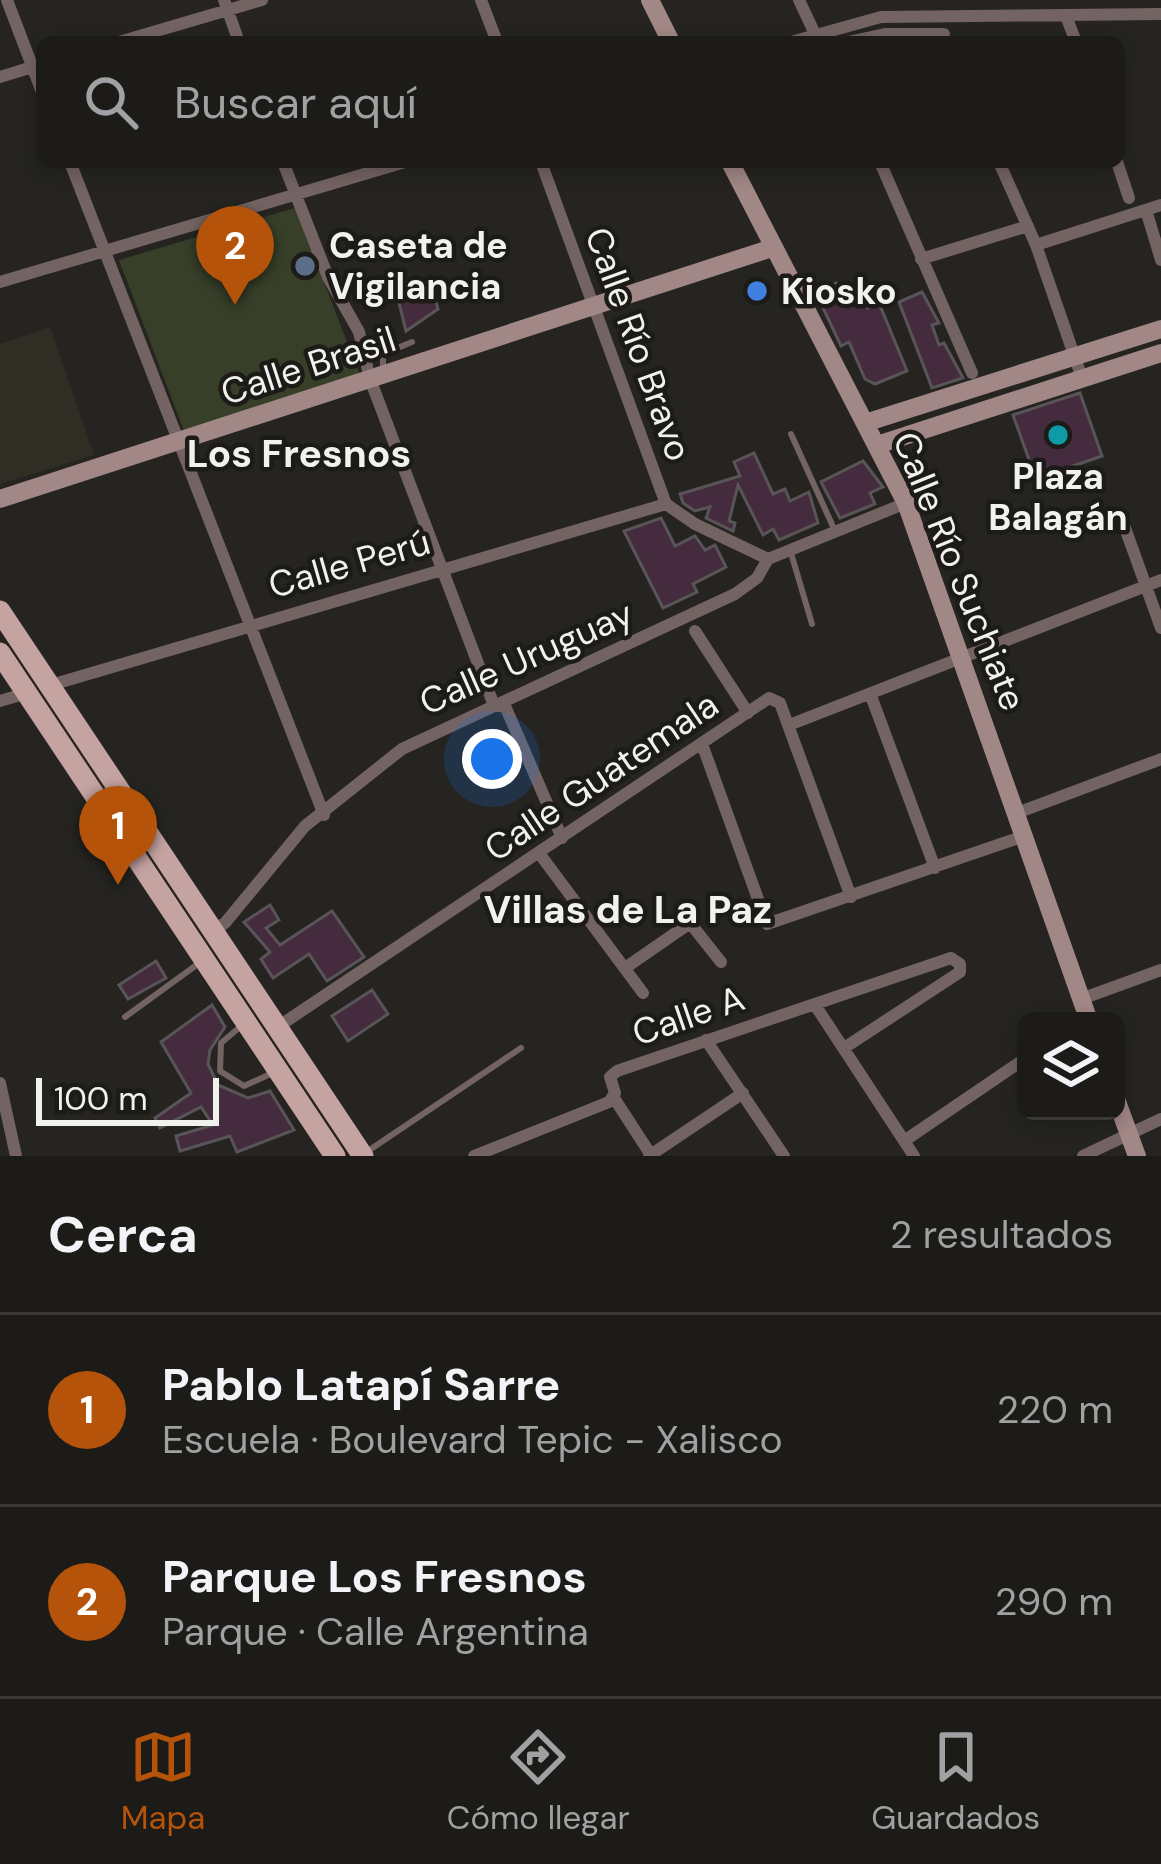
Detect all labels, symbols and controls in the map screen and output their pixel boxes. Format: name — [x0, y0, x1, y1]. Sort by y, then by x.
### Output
search box — [36, 36, 1125, 168]
icon: search — [78, 69, 144, 135]
text: Buscar aquí — [174, 73, 417, 132]
pin: 2 — [196, 206, 274, 305]
street label: Calle Río Bravo — [575, 221, 703, 467]
place label: Caseta de Vigilancia — [329, 222, 508, 310]
marker: Caseta de Vigilancia — [292, 253, 318, 279]
place label: Kiosko — [781, 268, 897, 315]
marker: Kiosko — [744, 278, 770, 304]
street label: Calle Brasil — [215, 315, 401, 416]
marker: Plaza Balagán — [1045, 422, 1071, 448]
street label: Calle Río Suchiate — [882, 425, 1037, 717]
district label: Los Fresnos — [187, 428, 411, 479]
place label: Plaza Balagán — [988, 453, 1128, 541]
street label: Calle Perú — [263, 518, 435, 609]
street label: Calle Uruguay — [412, 589, 640, 725]
street label: Calle Guatemala — [475, 681, 727, 872]
your location — [462, 729, 522, 789]
pin: 1 — [79, 786, 157, 885]
district label: Villas de La Paz — [484, 884, 772, 935]
street label: Calle A — [626, 974, 750, 1056]
map controls — [1017, 1012, 1125, 1120]
button: layers — [1017, 1012, 1125, 1120]
scale bar — [36, 1072, 219, 1125]
text: 100 m — [54, 1077, 148, 1120]
text: Cerca — [48, 1201, 198, 1268]
text: 2 resultados — [890, 1209, 1113, 1260]
text: Pablo Latapí Sarre — [162, 1355, 560, 1414]
text: 1 — [80, 1384, 94, 1435]
text: 220 m — [997, 1384, 1113, 1435]
text: Escuela · Boulevard Tepic - Xalisco — [162, 1414, 783, 1465]
text: Parque Los Fresnos — [162, 1547, 587, 1606]
text: 2 — [76, 1576, 98, 1627]
text: 290 m — [995, 1576, 1113, 1627]
text: Parque · Calle Argentina — [162, 1606, 589, 1657]
tab: Mapa — [121, 1724, 205, 1839]
tab: Cómo llegar — [447, 1724, 630, 1839]
tab: Guardados — [871, 1724, 1040, 1839]

